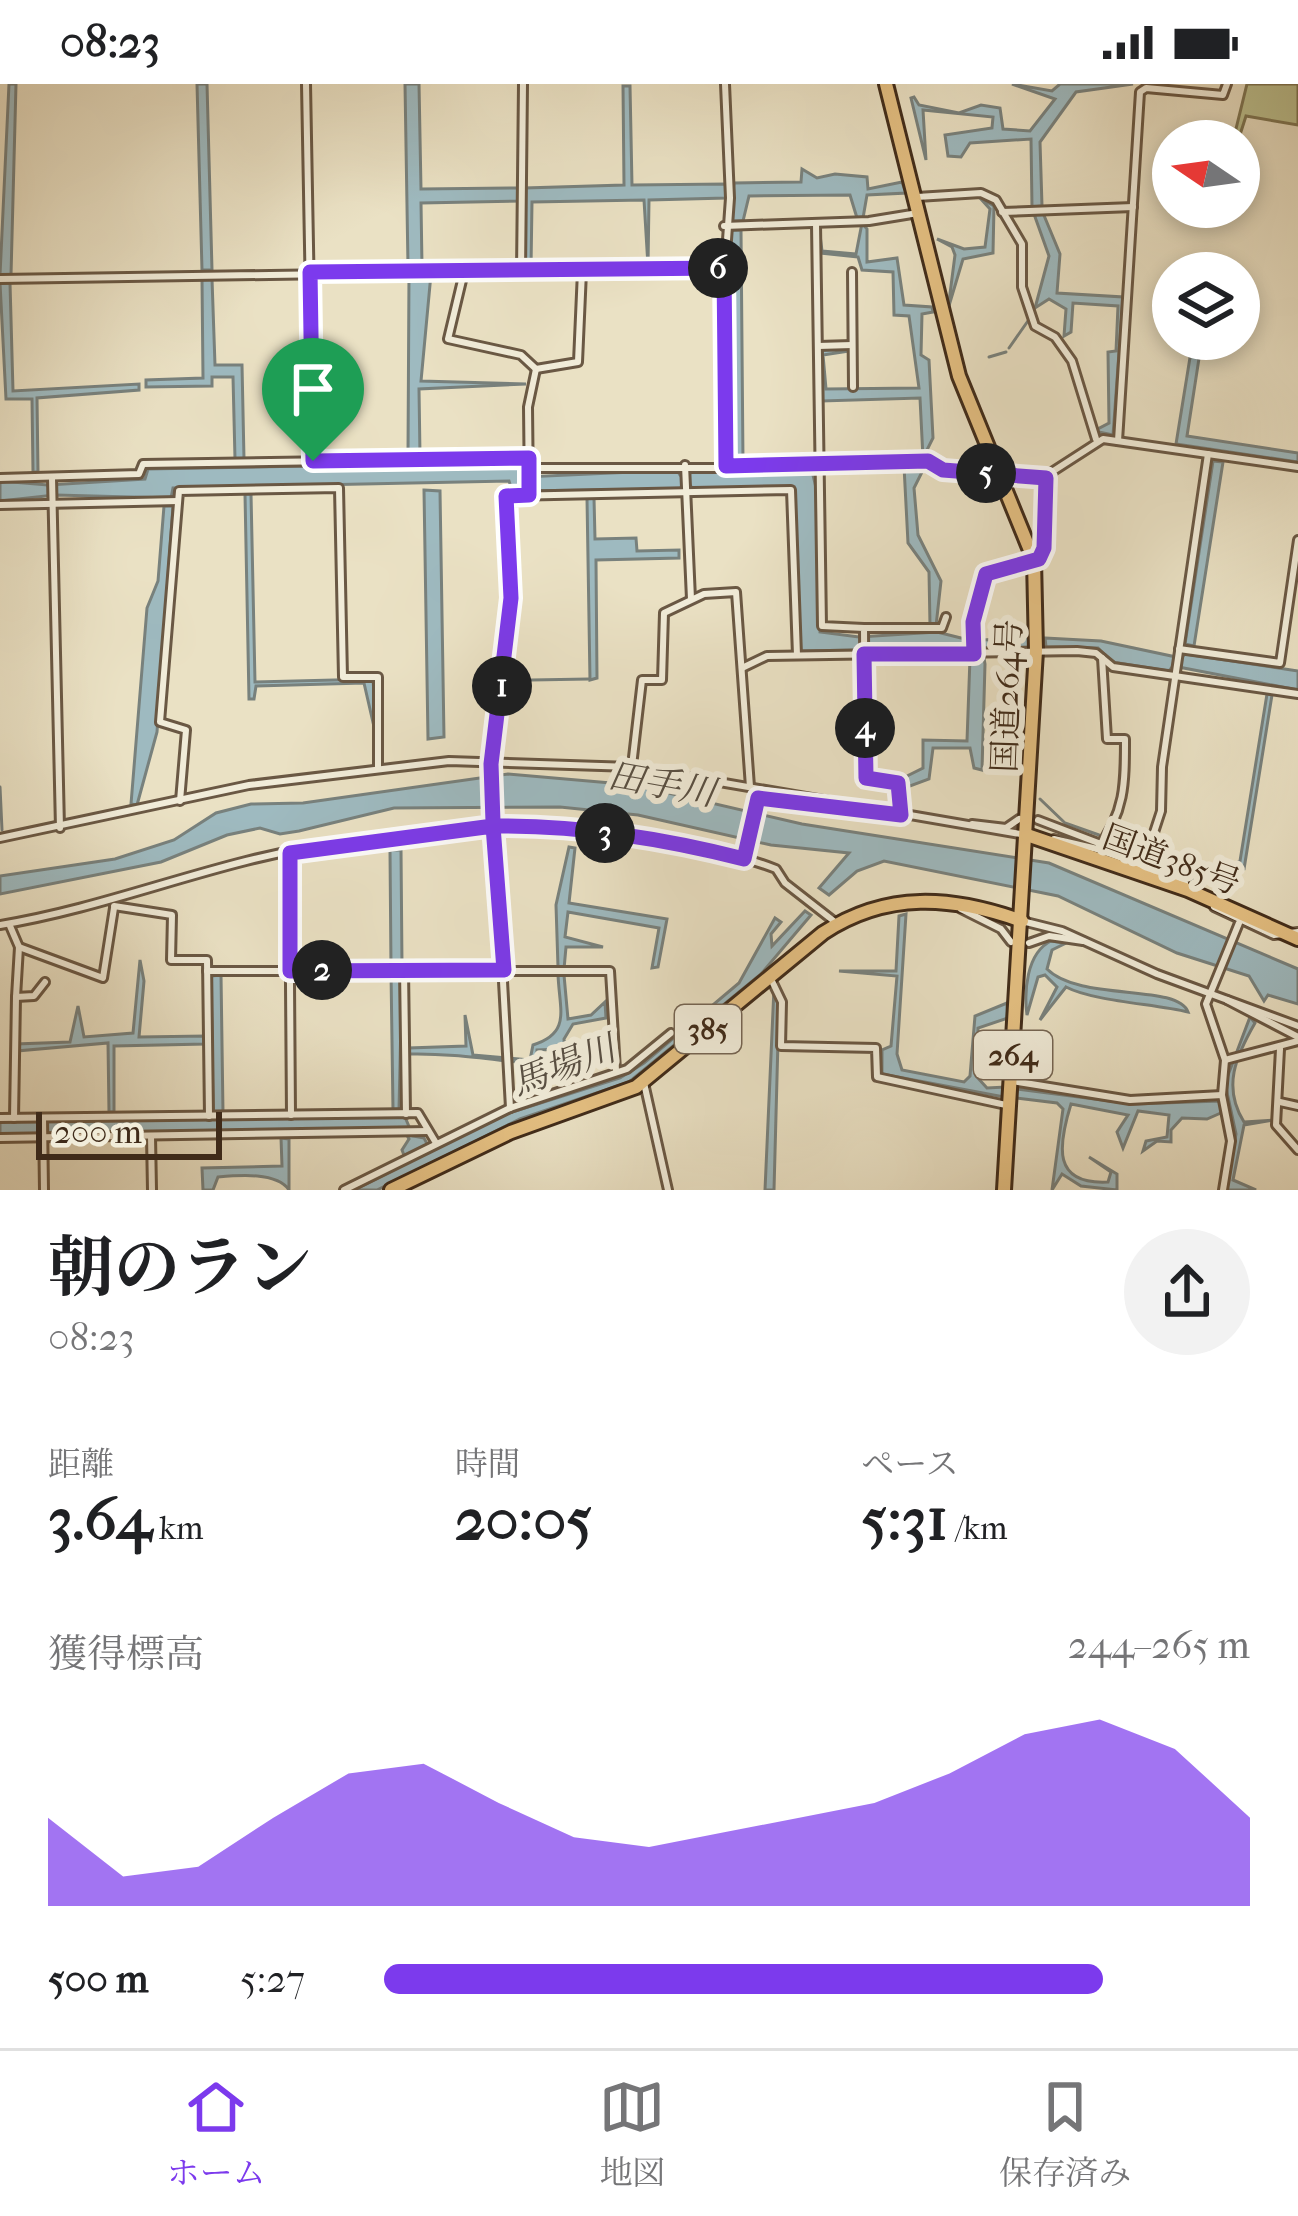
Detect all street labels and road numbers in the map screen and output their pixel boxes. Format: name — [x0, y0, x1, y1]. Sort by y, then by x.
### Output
street label: 国道264号 — [985, 619, 1030, 773]
street label: 国道385号 — [1097, 818, 1246, 903]
road number: 385 — [675, 1005, 741, 1053]
road number: 264 — [974, 1031, 1052, 1079]

